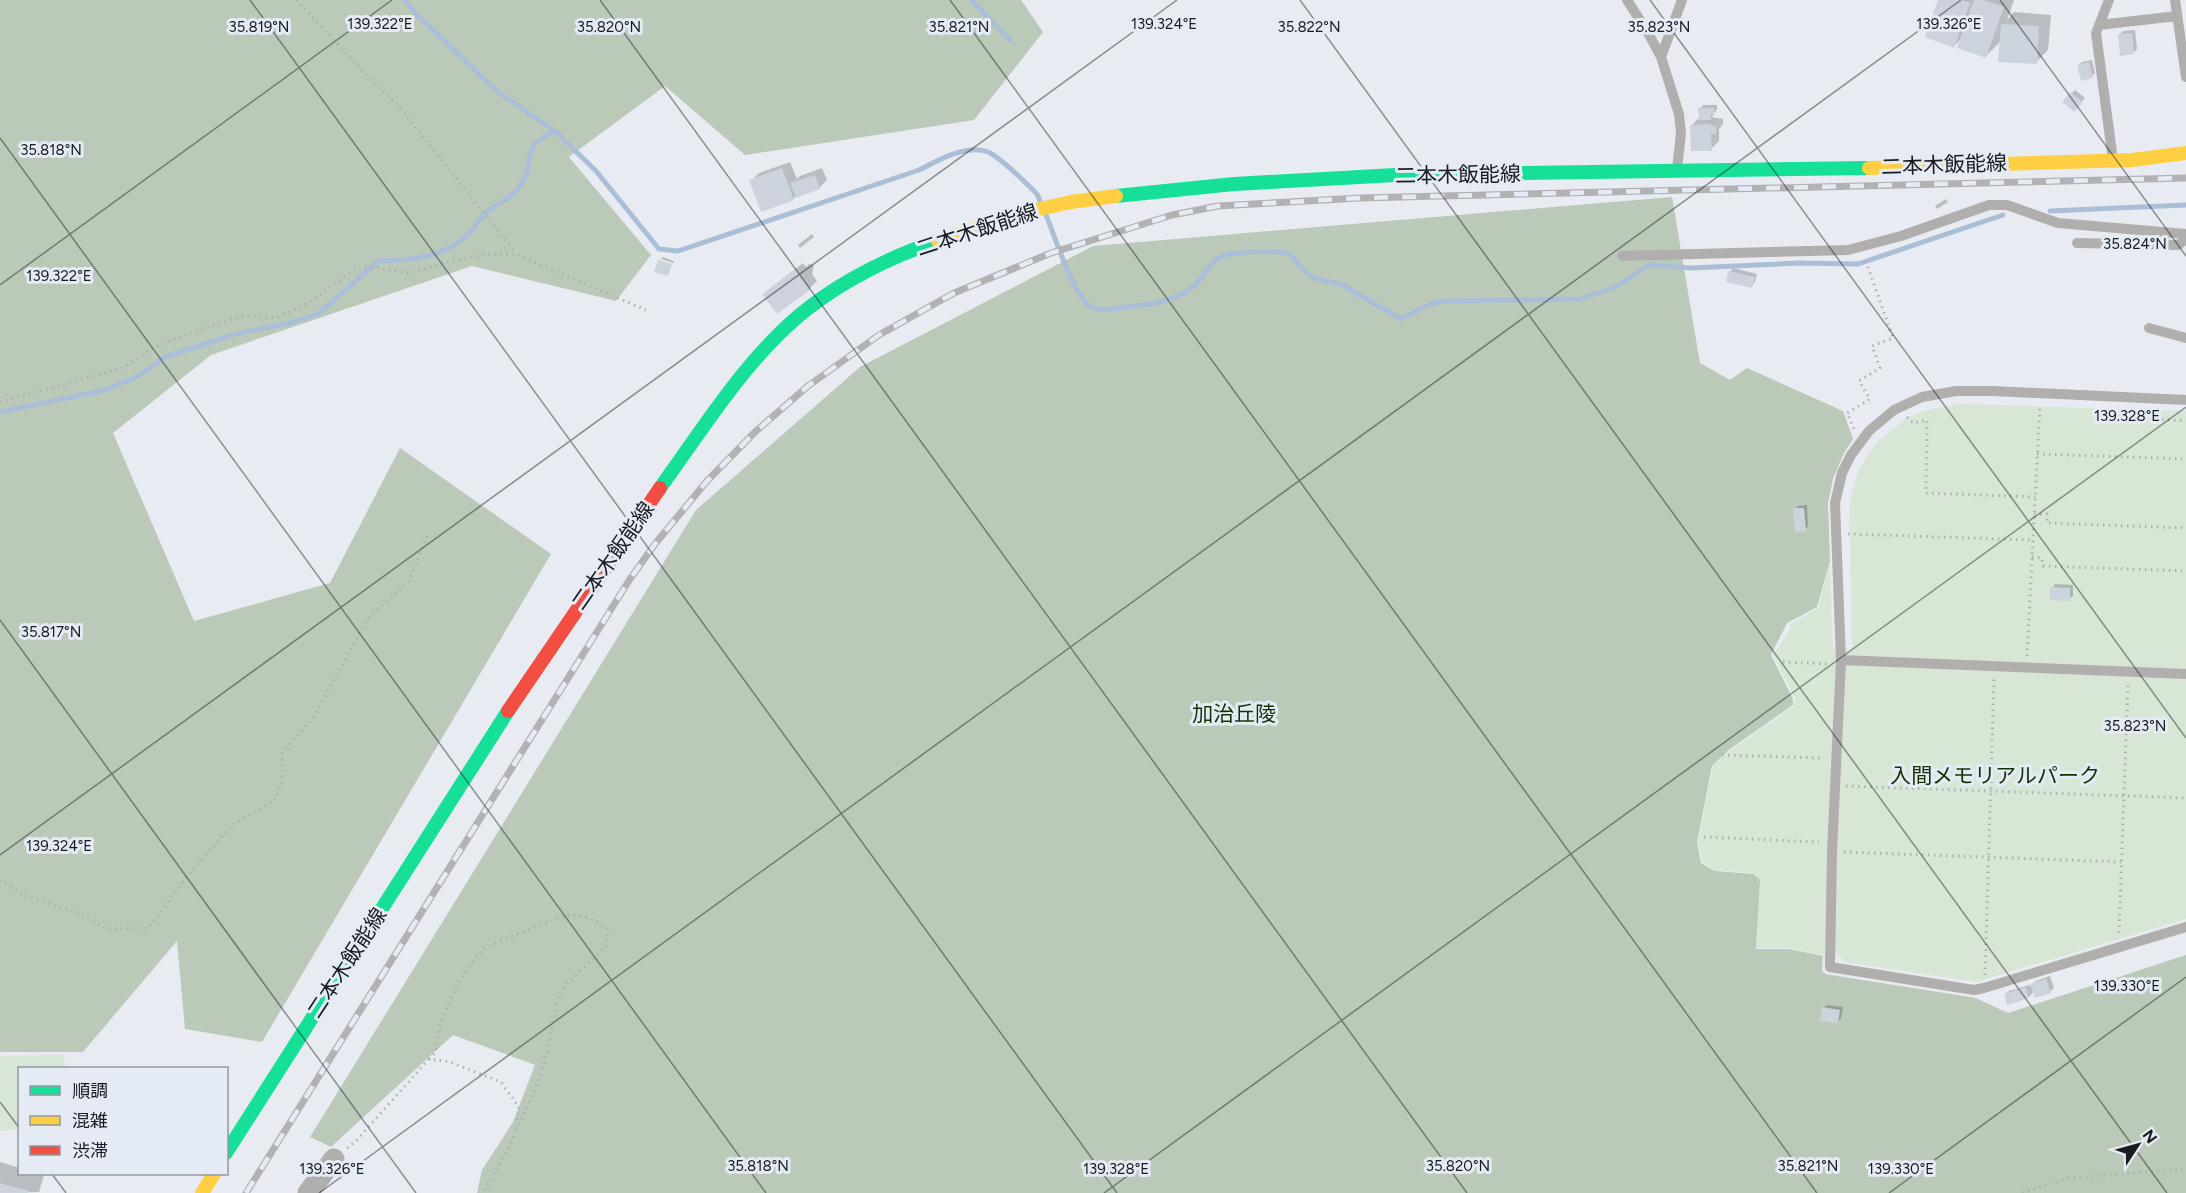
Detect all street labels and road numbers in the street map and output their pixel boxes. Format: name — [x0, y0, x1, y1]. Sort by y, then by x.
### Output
street label: 二本木飯能線 — [1881, 150, 2007, 179]
street label: 二本木飯能線 — [1395, 161, 1521, 188]
street label: 二本木飯能線 — [913, 198, 1041, 261]
street label: 二本木飯能線 — [566, 497, 659, 614]
street label: 二本木飯能線 — [302, 903, 391, 1022]

